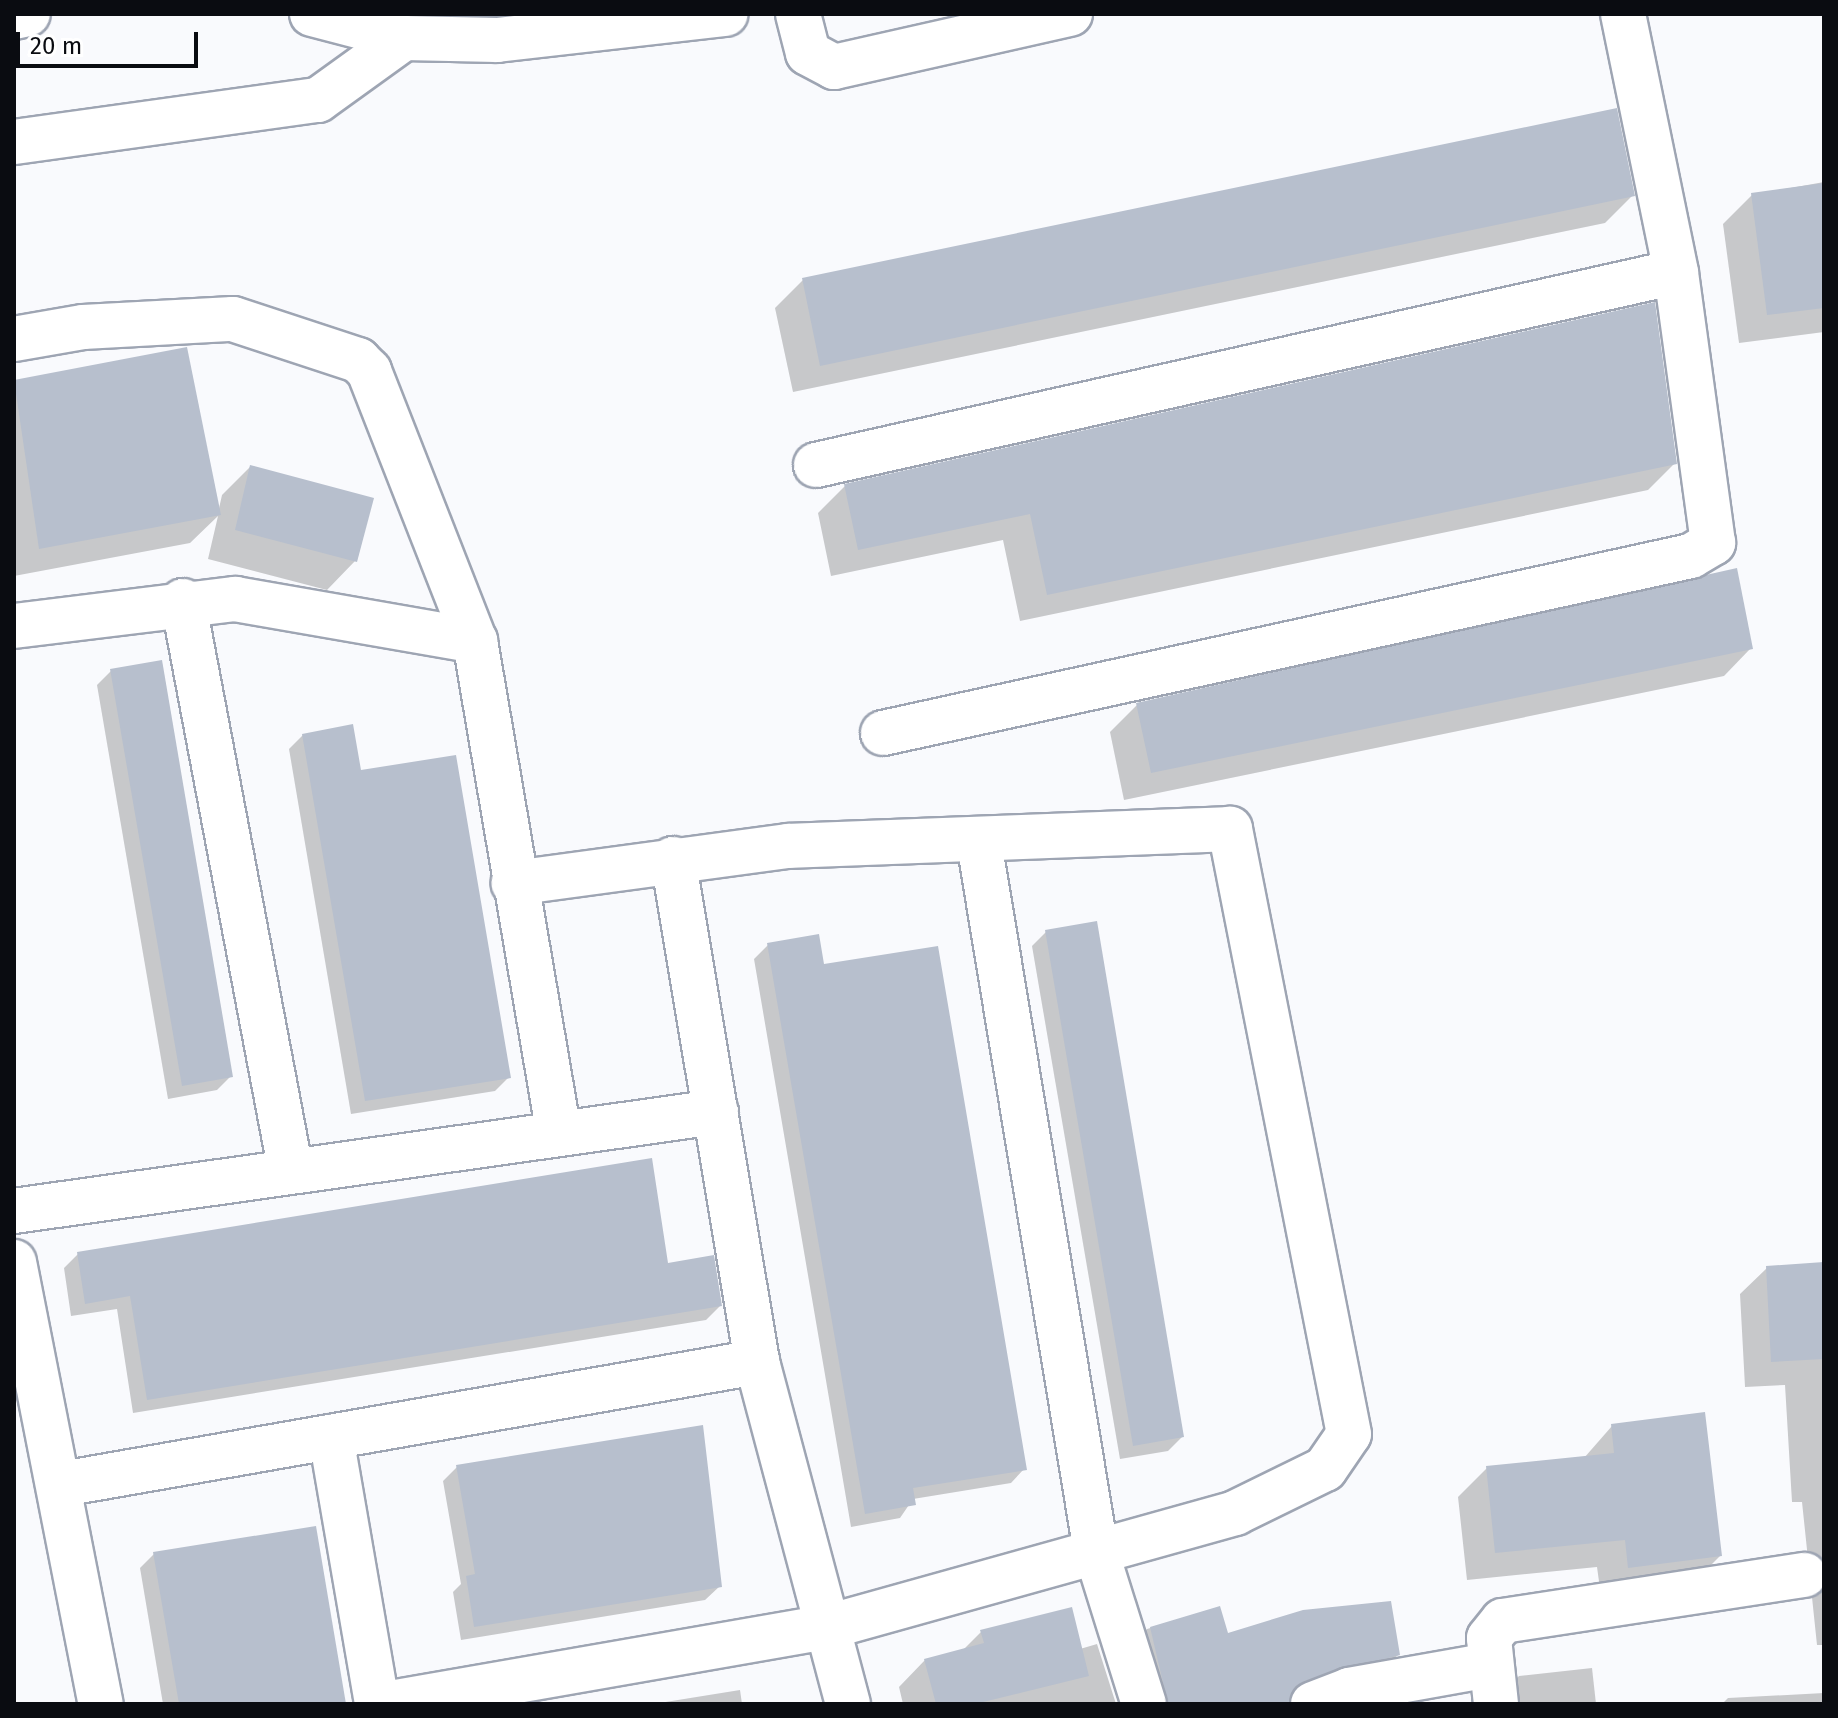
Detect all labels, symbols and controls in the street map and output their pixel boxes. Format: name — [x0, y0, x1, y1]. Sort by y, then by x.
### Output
scale bar — [20, 16, 202, 66]
text: 20 m — [30, 32, 82, 60]

